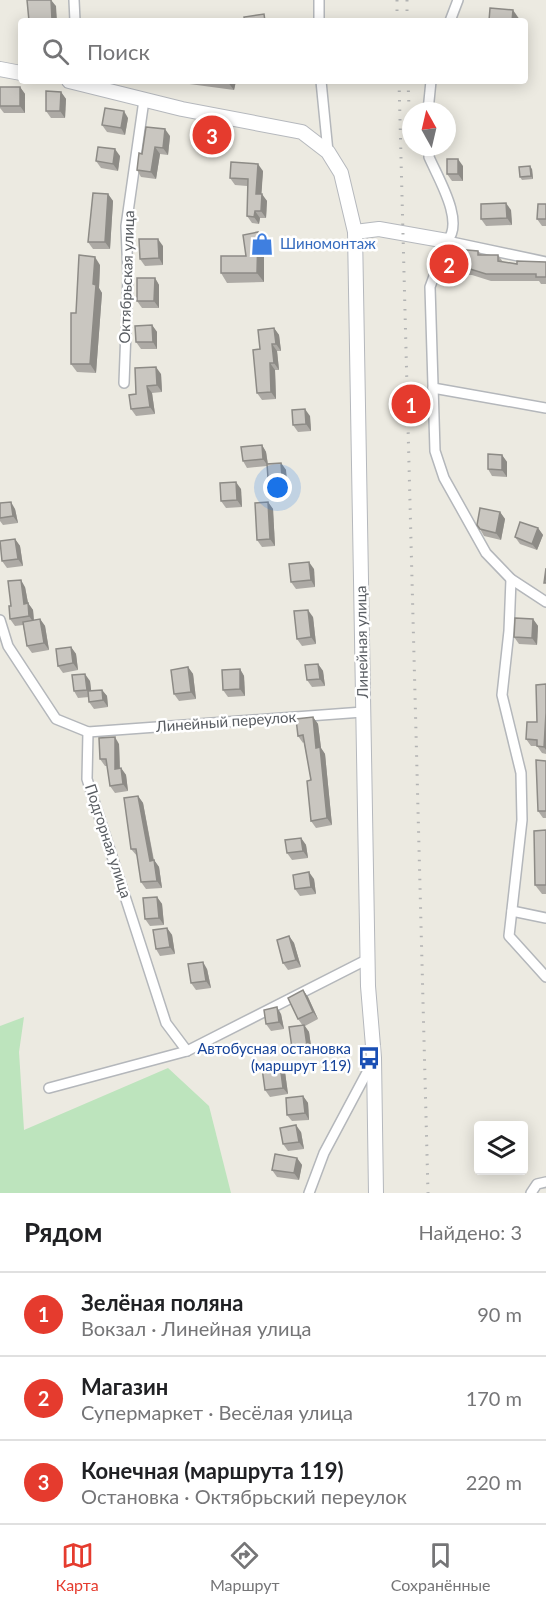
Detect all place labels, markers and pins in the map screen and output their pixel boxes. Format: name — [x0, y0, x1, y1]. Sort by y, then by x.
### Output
pin: 3 — [192, 112, 232, 158]
shop icon: Шиномонтаж — [249, 231, 275, 257]
place label: Шиномонтаж — [280, 234, 376, 252]
pin: 2 — [430, 242, 468, 286]
pin: 1 — [392, 382, 430, 426]
place label: Автобусная остановка (маршрут 119) — [197, 1039, 351, 1074]
bus stop icon: Автобусная остановка (маршрут 119) — [356, 1045, 382, 1071]

